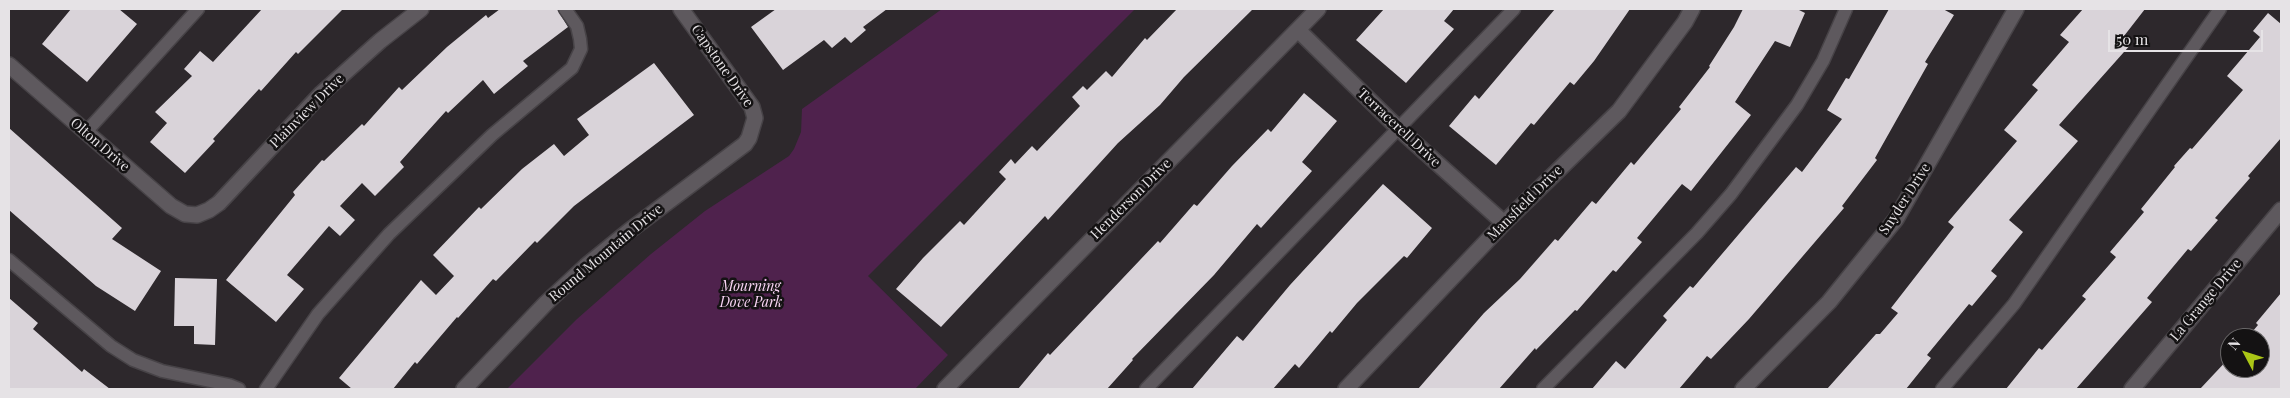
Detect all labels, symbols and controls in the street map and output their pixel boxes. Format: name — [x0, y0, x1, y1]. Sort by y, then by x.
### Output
scale bar — [2110, 20, 2265, 52]
street label: Capstone Drive — [687, 22, 757, 110]
text: 50 m — [2116, 29, 2148, 49]
street label: Plainview Drive — [266, 70, 348, 152]
street label: Terracerell Drive — [1354, 85, 1444, 171]
street label: Olton Drive — [67, 115, 133, 175]
street label: Henderson Drive — [1087, 155, 1175, 243]
street label: Snyder Drive — [1876, 160, 1934, 238]
street label: Mansfield Drive — [1484, 162, 1566, 244]
street label: Round Mountain Drive — [546, 201, 666, 305]
street label: La Grange Drive — [2167, 256, 2245, 344]
park label: Mourning Dove Park — [720, 279, 782, 312]
north arrow — [2220, 328, 2270, 378]
text: N — [2223, 334, 2244, 354]

